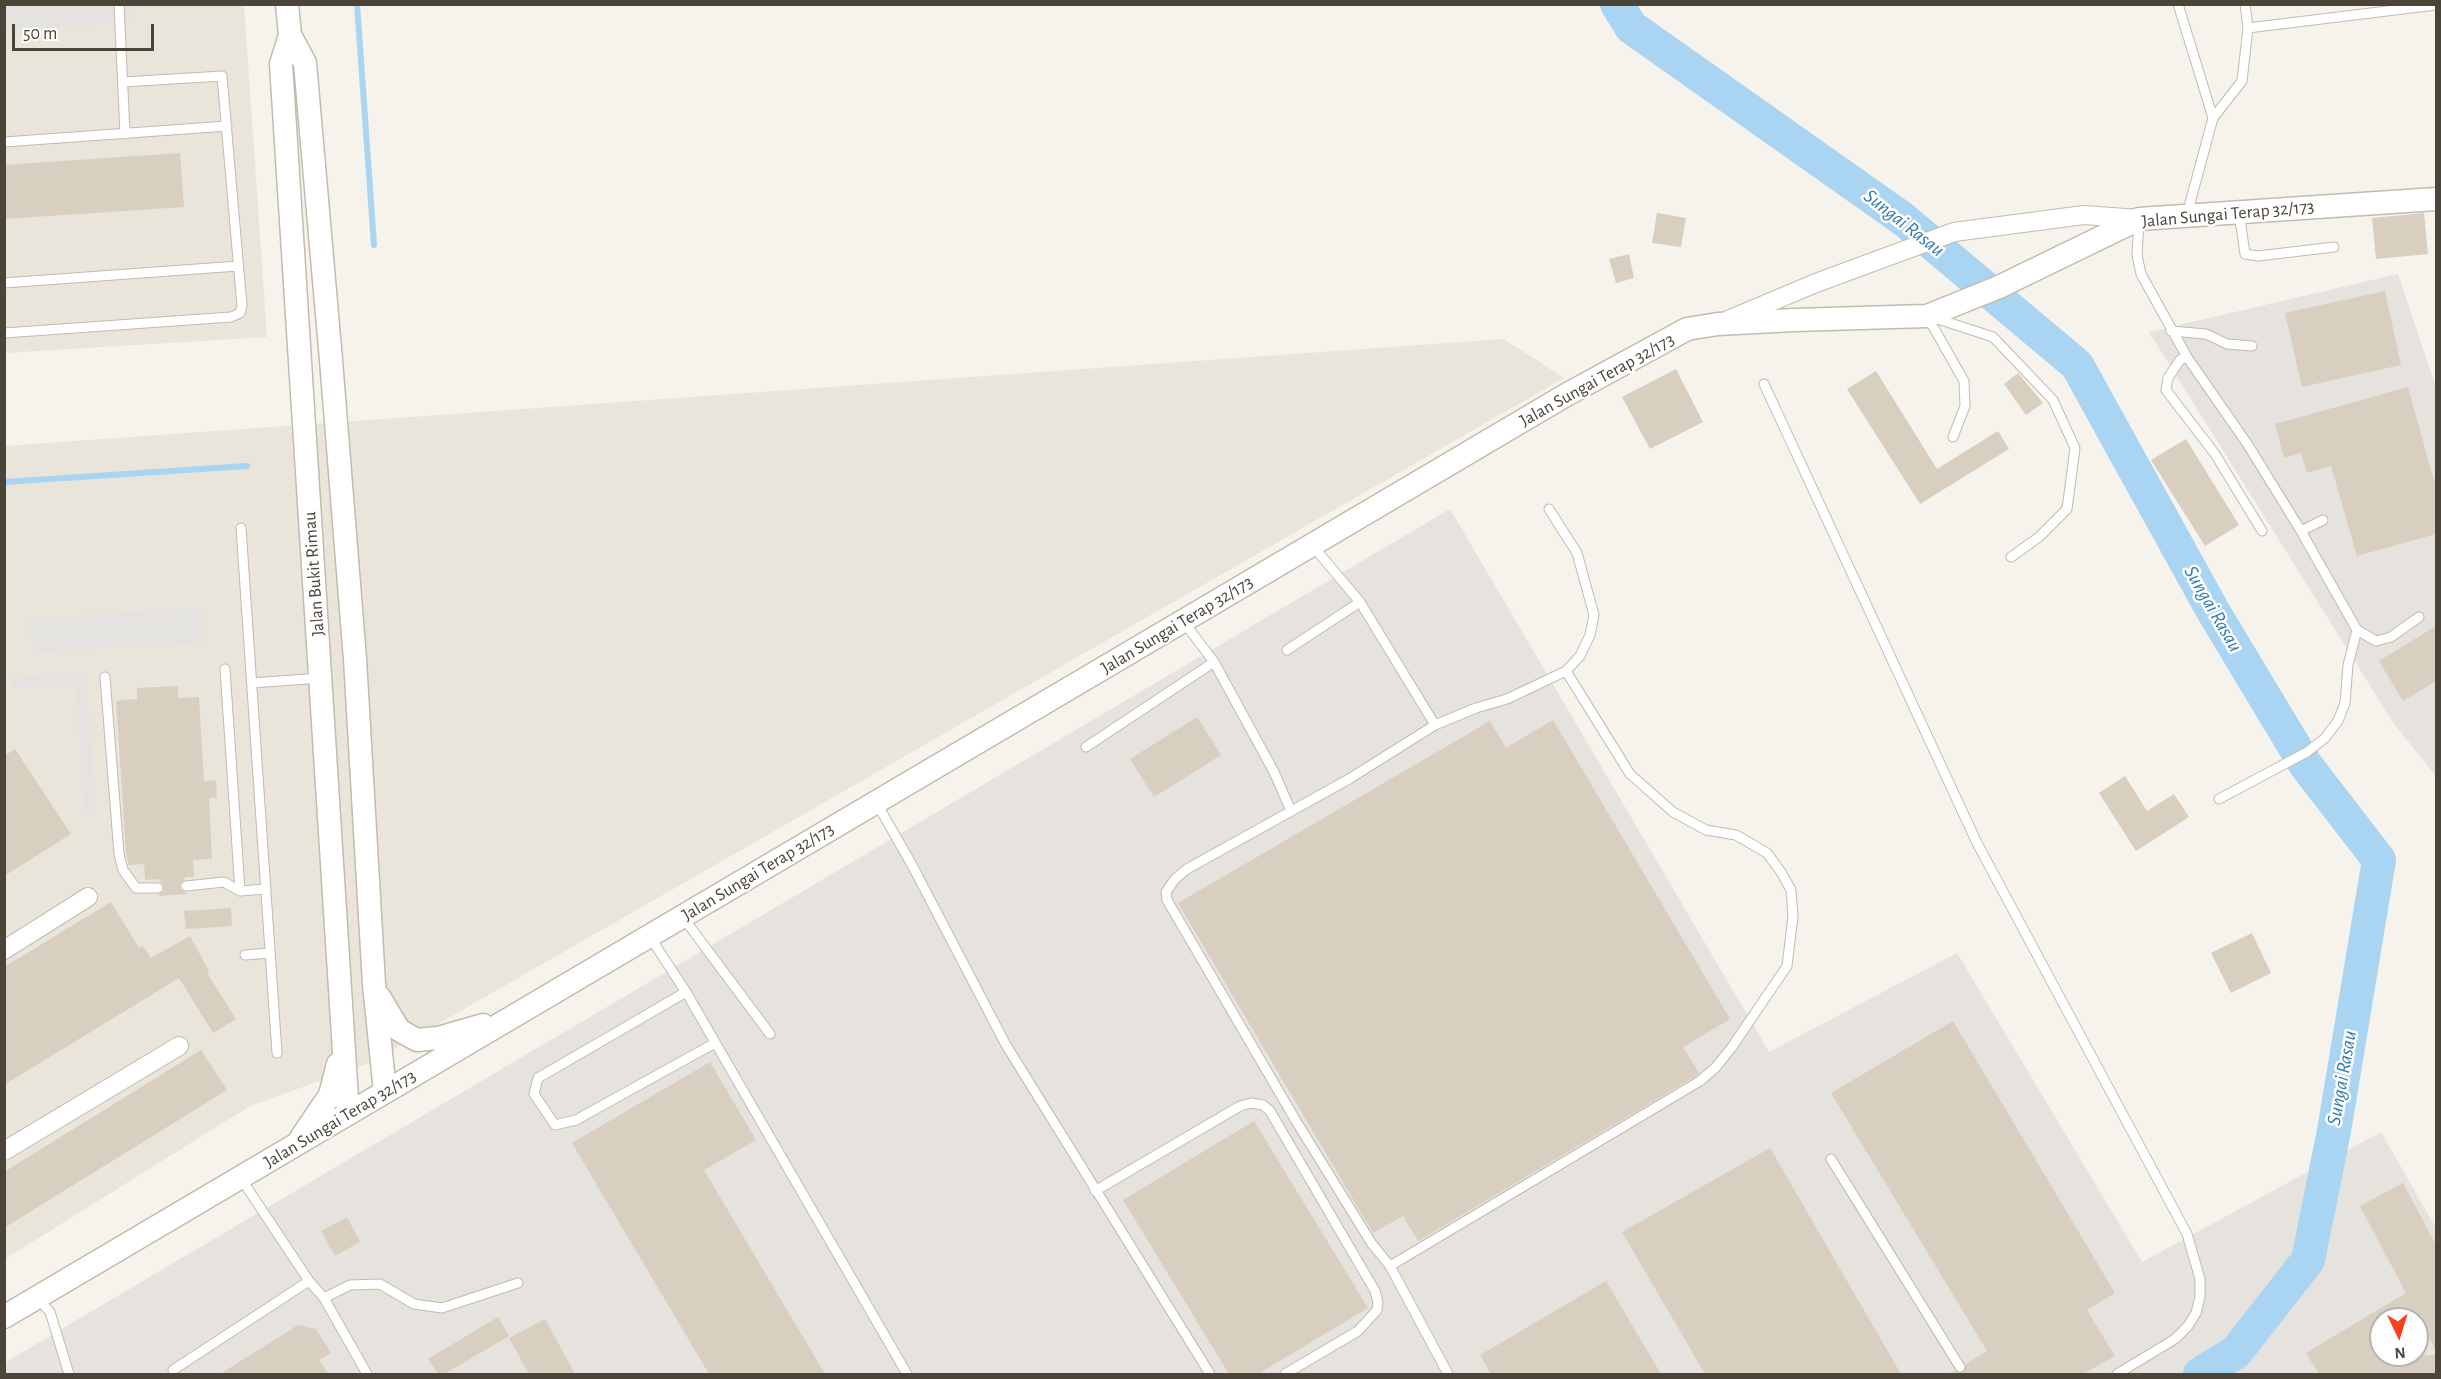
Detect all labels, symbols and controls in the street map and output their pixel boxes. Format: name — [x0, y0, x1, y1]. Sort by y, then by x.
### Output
scale bar — [15, 12, 158, 50]
text: 50 m — [23, 25, 57, 43]
water label: Sungai Rasau — [1859, 184, 1949, 262]
street label: Jalan Sungai Terap 32/173 — [2141, 196, 2315, 232]
street label: Jalan Sungai Terap 32/173 — [1516, 329, 1678, 431]
street label: Jalan Bukit Rimau — [299, 511, 329, 637]
water label: Sungai Rasau — [2179, 561, 2247, 657]
street label: Jalan Sungai Terap 32/173 — [1097, 571, 1257, 679]
street label: Jalan Sungai Terap 32/173 — [678, 818, 838, 926]
water label: Sungai Rasau — [2322, 1029, 2362, 1127]
street label: Jalan Sungai Terap 32/173 — [260, 1065, 420, 1173]
north arrow — [2369, 1307, 2429, 1367]
text: N — [2394, 1345, 2406, 1361]

